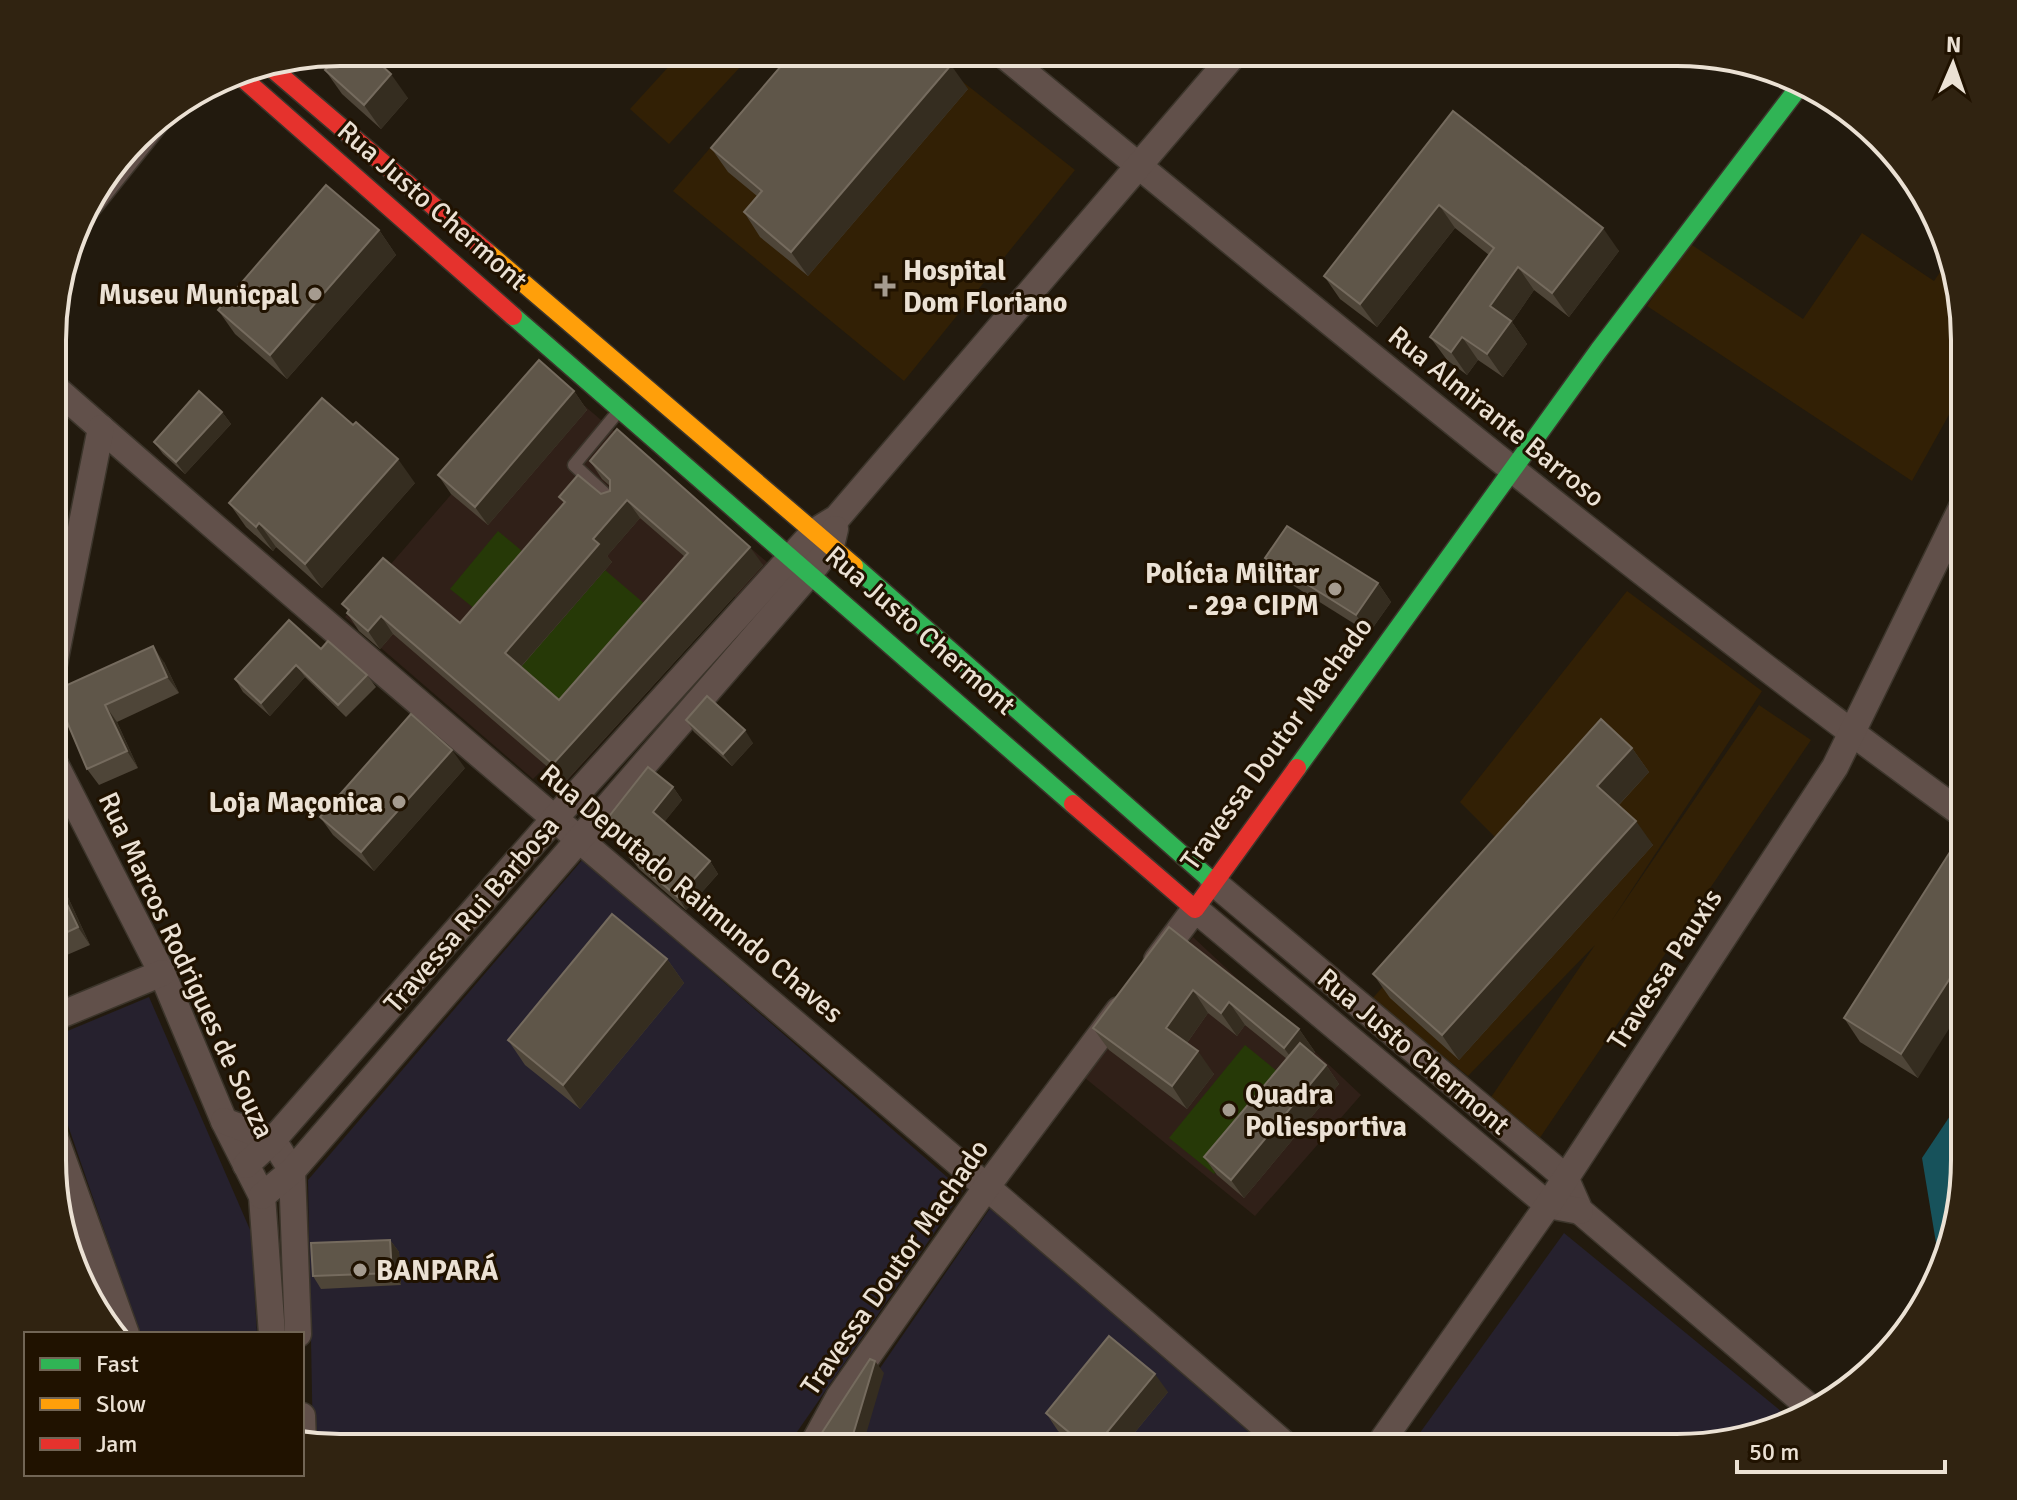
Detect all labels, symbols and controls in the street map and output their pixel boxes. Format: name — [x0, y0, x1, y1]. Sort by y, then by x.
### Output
north arrow — [1913, 24, 1993, 104]
text: N — [1946, 31, 1962, 58]
street label: Rua Justo Chermont — [330, 114, 534, 298]
place label: Hospital Dom Floriano — [903, 254, 1068, 320]
marker: Hospital Dom Floriano — [874, 275, 896, 297]
place label: Museu Municpal — [99, 278, 299, 312]
marker: Museu Municpal — [306, 285, 324, 303]
street label: Rua Almirante Barroso — [1381, 319, 1611, 515]
street label: Rua Justo Chermont — [818, 539, 1022, 723]
place label: Polícia Militar - 29ª CIPM — [1145, 557, 1320, 623]
marker: Polícia Militar - 29ª CIPM — [1326, 580, 1344, 598]
street label: Travessa Doutor Machado — [1173, 610, 1380, 877]
street label: Rua Deputado Raimundo Chaves — [533, 757, 850, 1031]
place label: Loja Maçonica — [208, 786, 383, 820]
street label: Rua Marcos Rodrigues de Souza — [91, 787, 281, 1144]
marker: Loja Maçonica — [390, 793, 408, 811]
street label: Travessa Rui Barbosa — [377, 809, 567, 1020]
street label: Travessa Pauxis — [1600, 883, 1730, 1056]
street label: Rua Justo Chermont — [1310, 961, 1517, 1142]
place label: Quadra Poliesportiva — [1245, 1078, 1407, 1144]
marker: Quadra Poliesportiva — [1220, 1101, 1238, 1119]
street label: Travessa Doutor Machado — [793, 1133, 996, 1402]
place label: BANPARÁ — [376, 1252, 498, 1288]
marker: BANPARÁ — [351, 1261, 369, 1279]
legend — [24, 1332, 304, 1476]
text: Fast — [96, 1349, 139, 1379]
text: Slow — [96, 1389, 146, 1419]
scale bar — [1737, 1424, 1945, 1474]
text: Jam — [96, 1429, 137, 1459]
text: 50 m — [1749, 1437, 1799, 1467]

